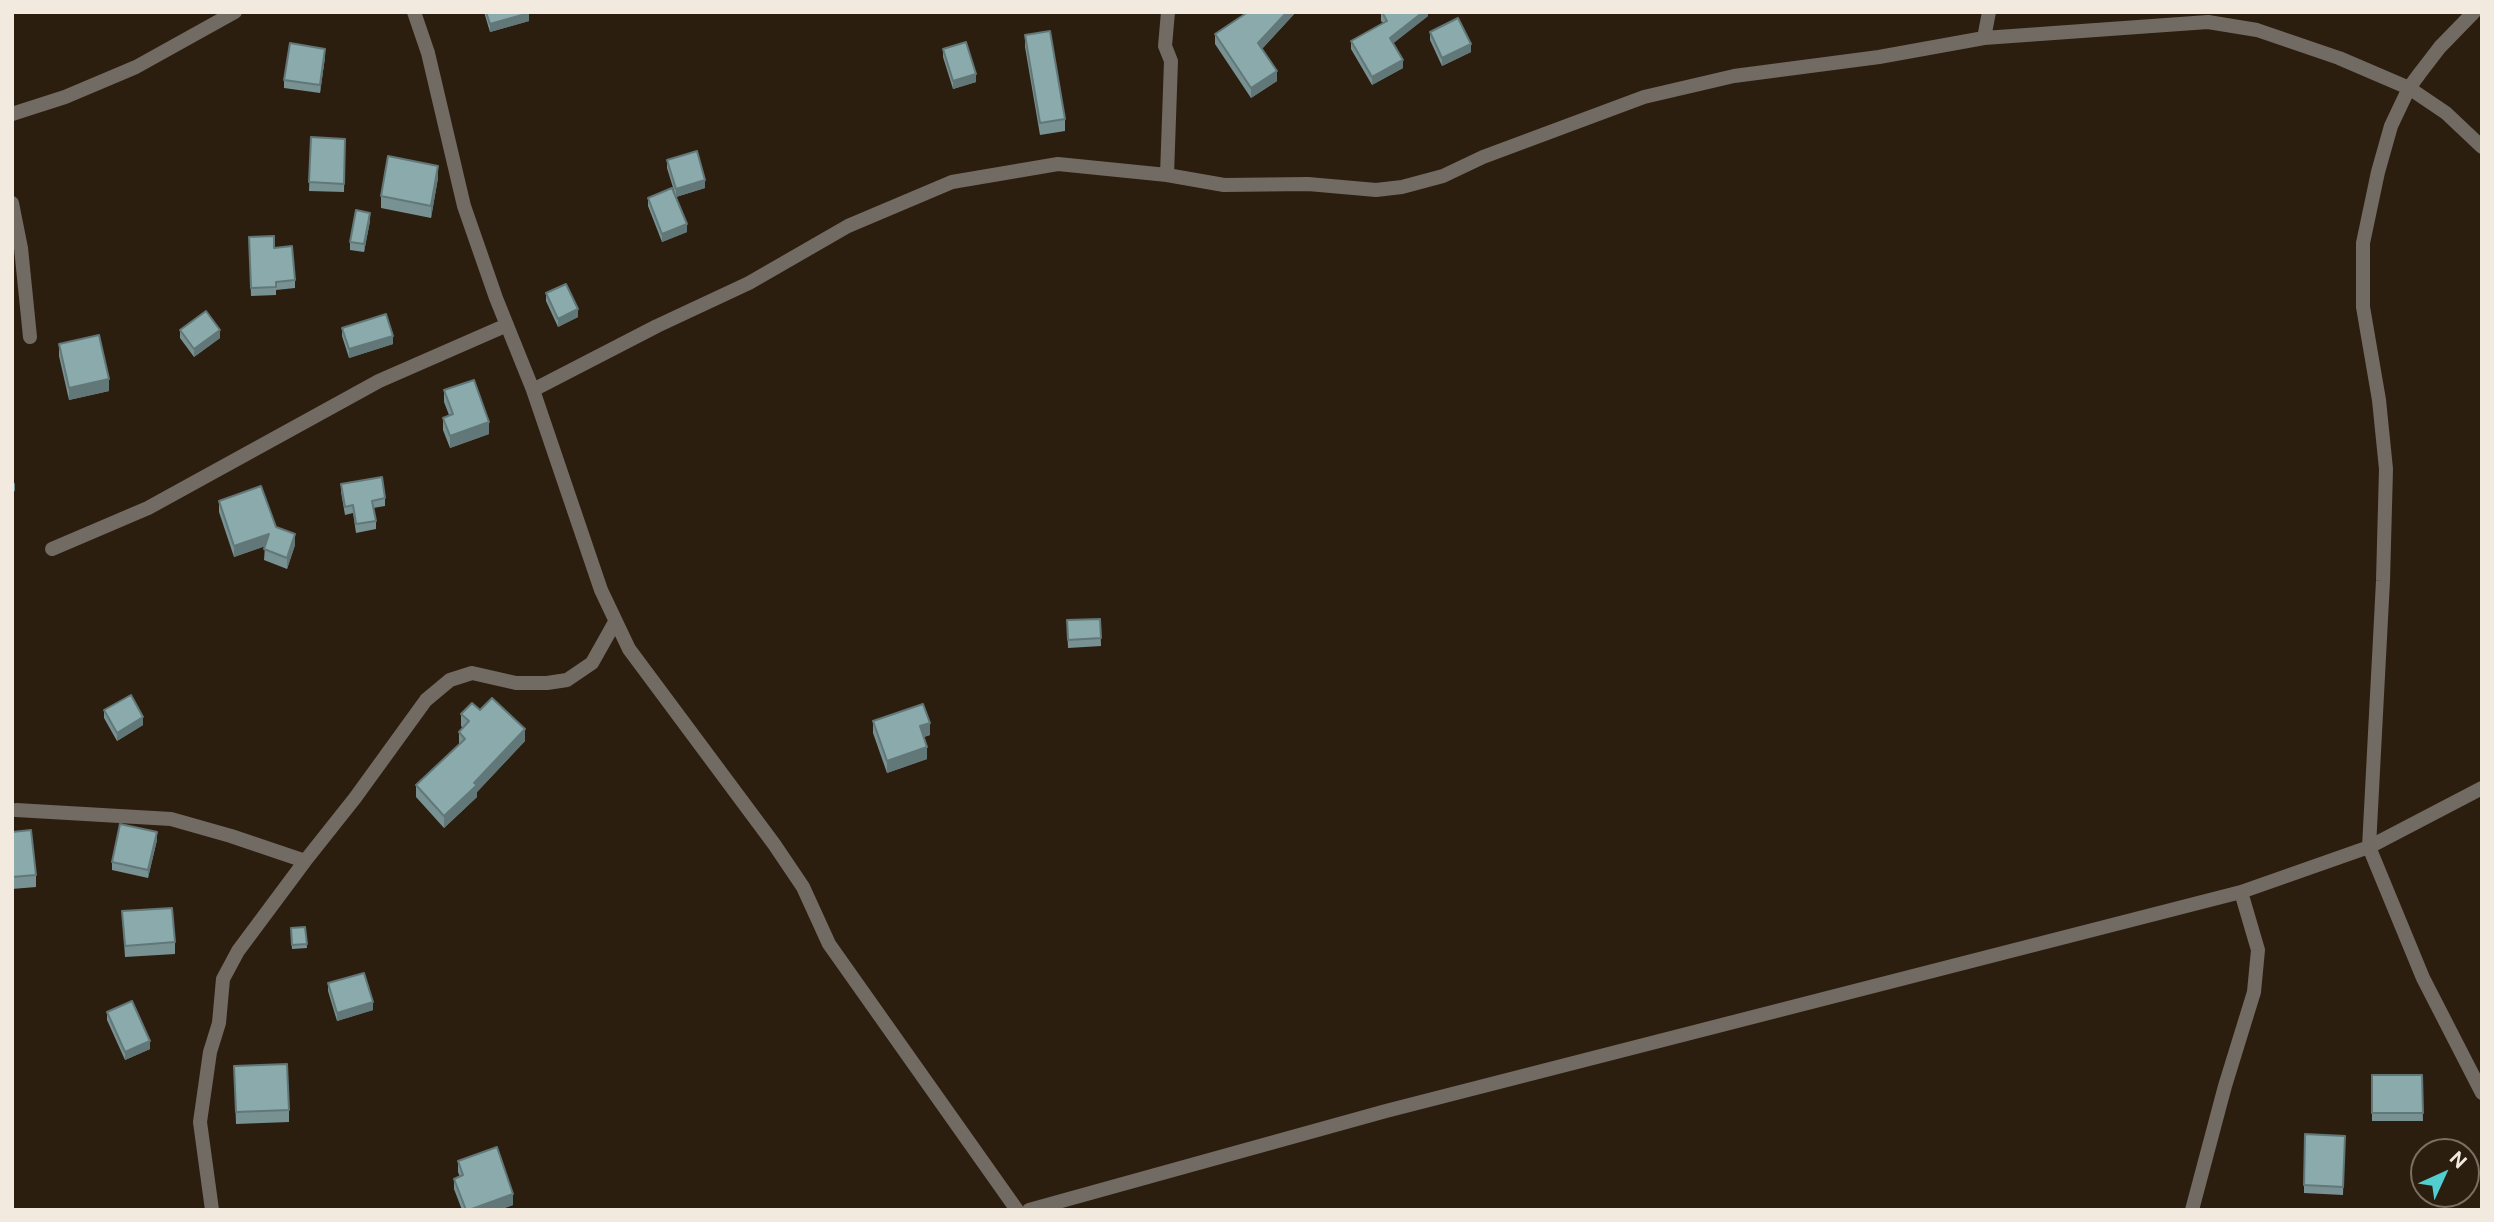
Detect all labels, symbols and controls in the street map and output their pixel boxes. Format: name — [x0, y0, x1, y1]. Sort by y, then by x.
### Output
north arrow — [2410, 1138, 2480, 1208]
text: N — [2445, 1147, 2471, 1173]

